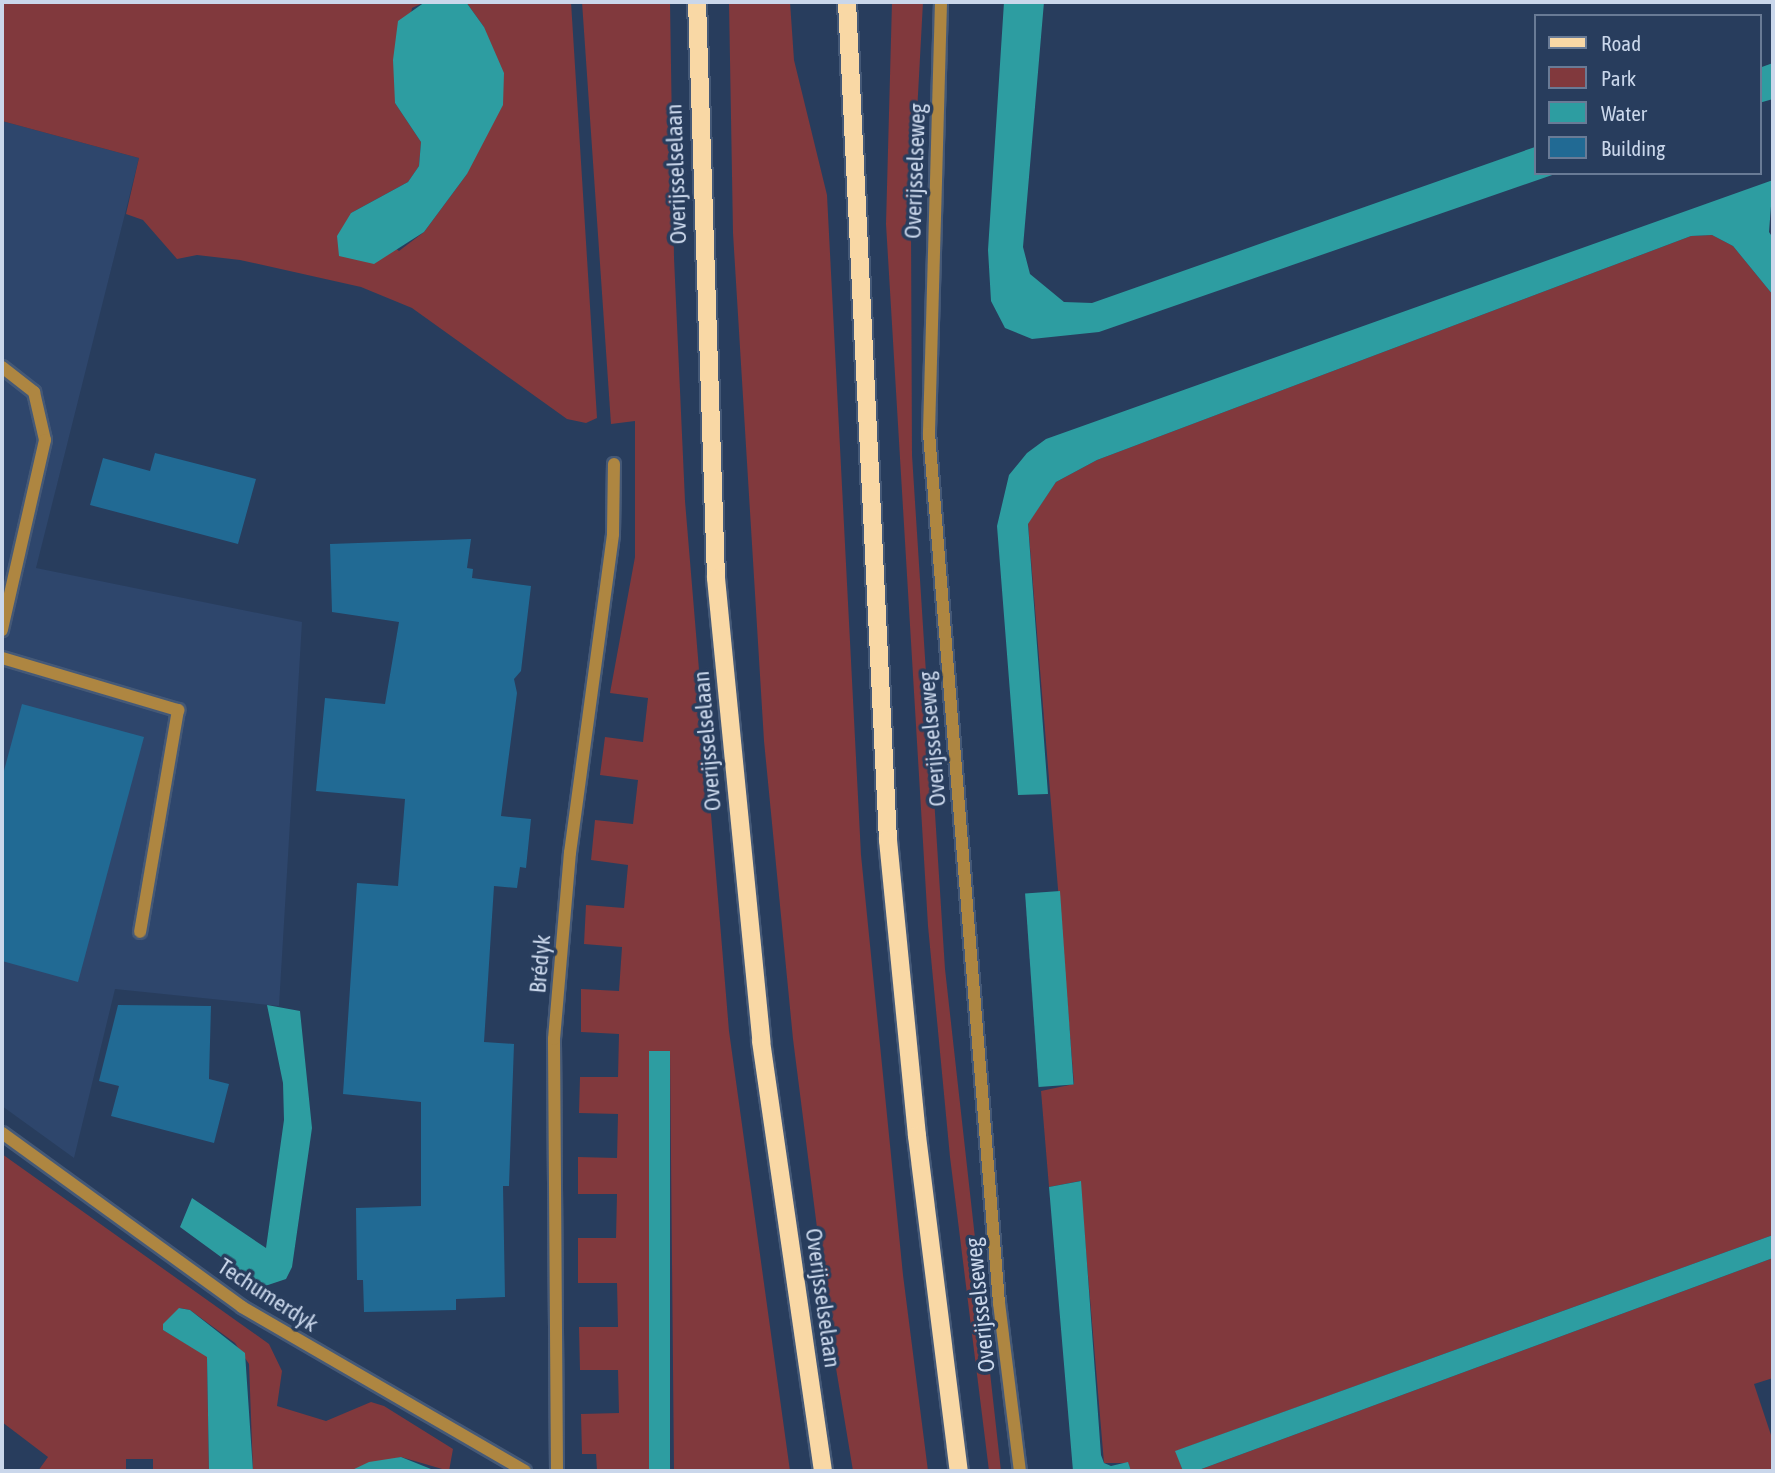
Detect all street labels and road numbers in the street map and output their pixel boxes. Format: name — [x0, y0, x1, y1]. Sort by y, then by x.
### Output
street label: Overijsselselaan — [660, 103, 692, 245]
street label: Overijsselseweg — [899, 103, 931, 239]
street label: Overijsselselaan — [687, 670, 727, 812]
street label: Overijsselseweg — [912, 670, 952, 808]
street label: Brédyk — [524, 934, 556, 994]
street label: Overijsselselaan — [800, 1227, 846, 1369]
street label: Overijsselseweg — [959, 1236, 1001, 1374]
street label: Techumerdyk — [213, 1252, 323, 1338]

